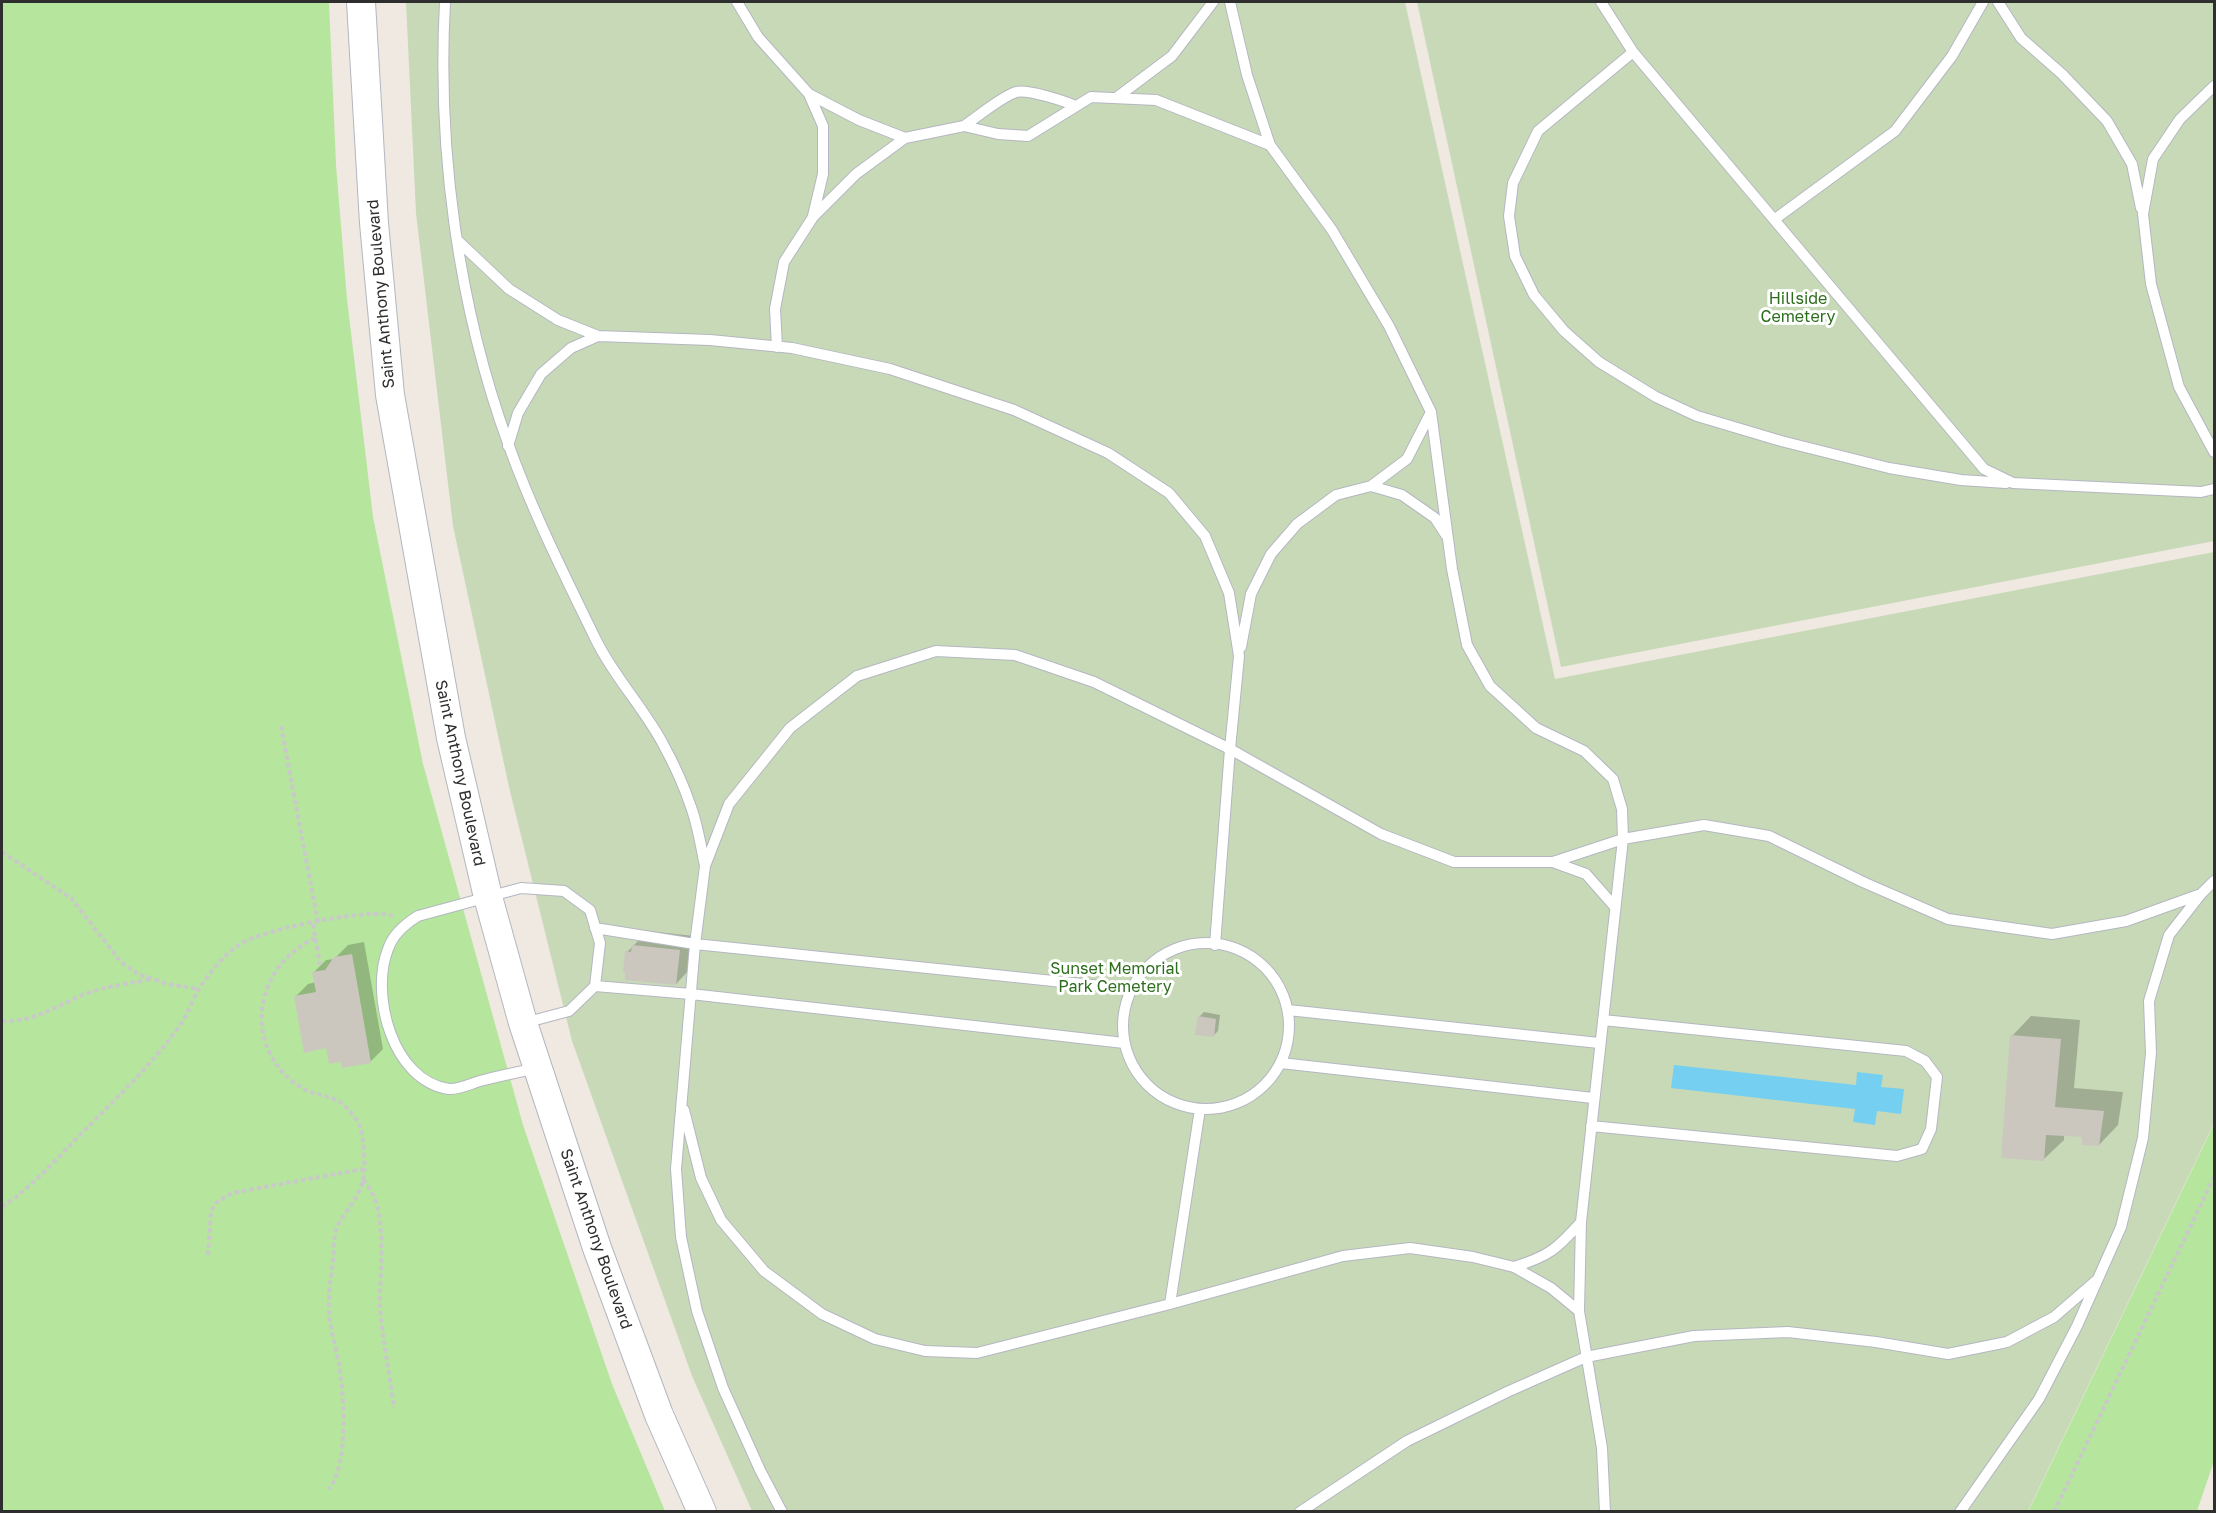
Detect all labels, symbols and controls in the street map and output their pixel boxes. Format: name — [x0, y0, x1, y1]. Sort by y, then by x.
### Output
street label: Saint Anthony Boulevard — [363, 199, 399, 389]
park label: Hillside Cemetery — [1761, 289, 1835, 327]
street label: Saint Anthony Boulevard — [431, 678, 489, 868]
park label: Sunset Memorial Park Cemetery — [1050, 959, 1180, 997]
street label: Saint Anthony Boulevard — [556, 1146, 636, 1332]

